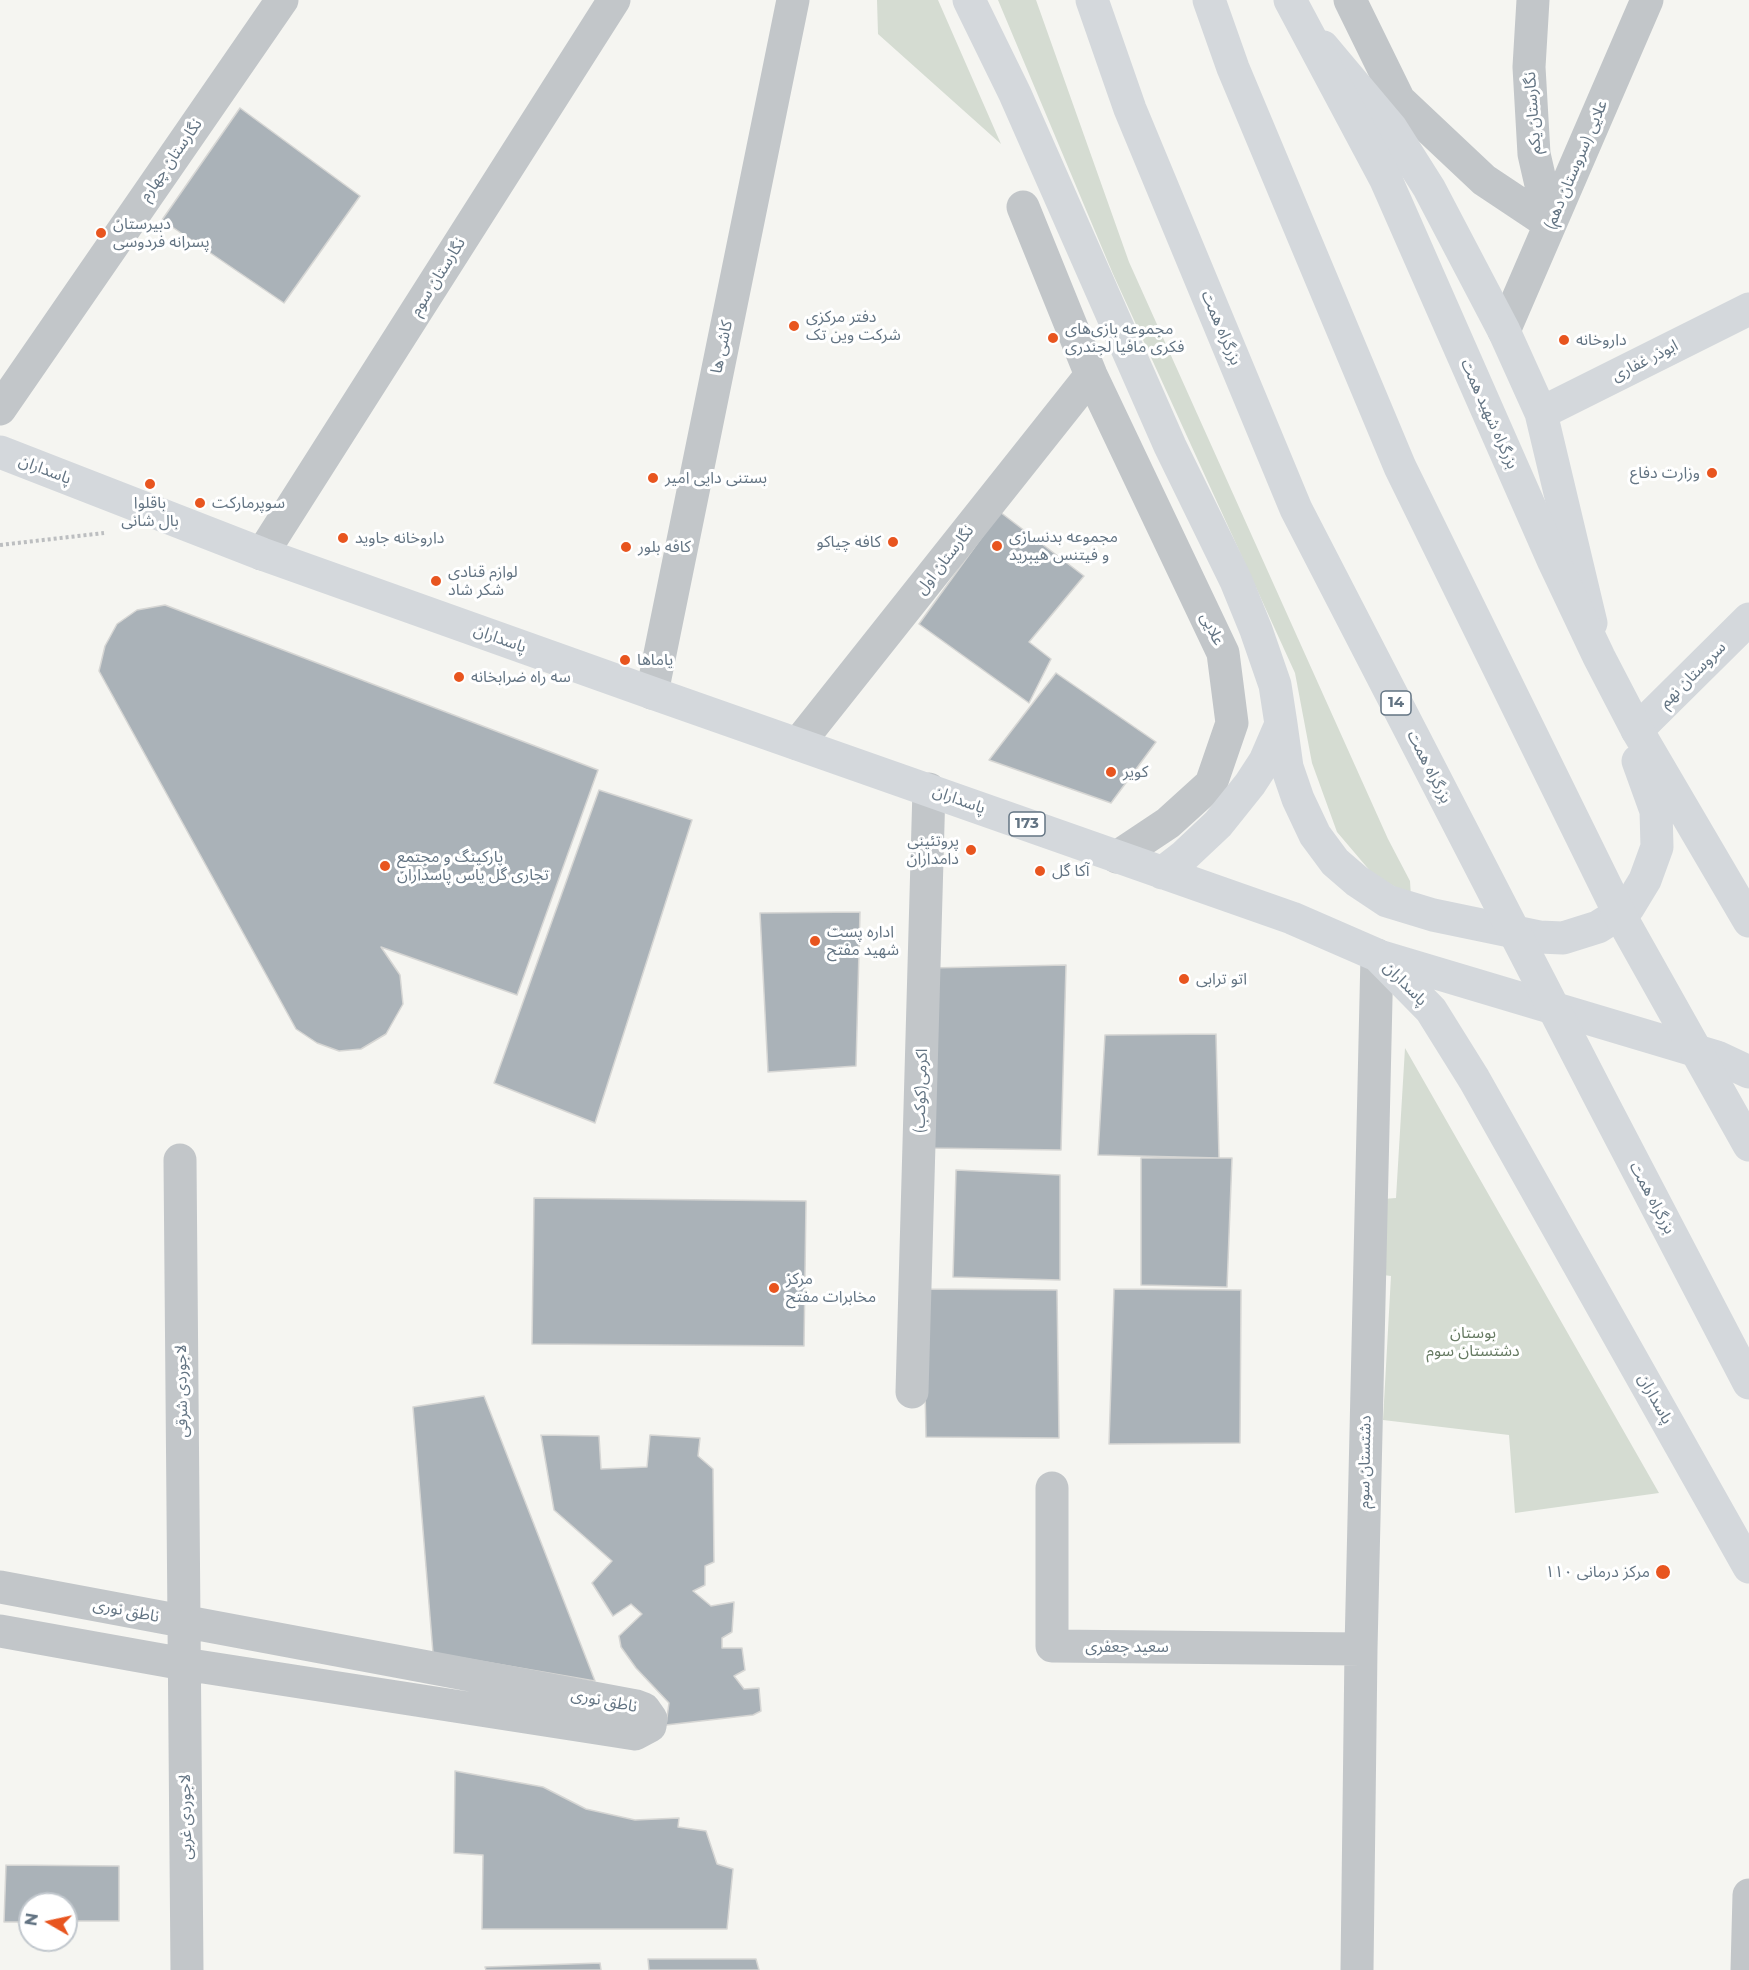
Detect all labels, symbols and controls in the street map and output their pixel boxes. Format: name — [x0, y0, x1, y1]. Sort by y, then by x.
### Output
street label: نگارستان یکم — [1521, 71, 1545, 155]
street label: علایی (سروستان دهم) — [1540, 97, 1612, 233]
street label: نگارستان چهارم — [136, 115, 206, 205]
place label: دبیرستان پسرانه فردوسی — [113, 214, 210, 252]
marker: دبیرستان پسرانه فردوسی — [94, 226, 108, 240]
street label: نگارستان سوم — [406, 234, 470, 320]
street label: بزرگراه همت — [1197, 288, 1245, 368]
place label: دفتر مرکزی شرکت وین تک — [806, 307, 901, 345]
street label: کاشی ها — [707, 319, 737, 375]
marker: دفتر مرکزی شرکت وین تک — [787, 319, 801, 333]
place label: مجموعه بازی‌های فکری مافیا لجندری — [1065, 319, 1184, 357]
place label: داروخانه — [1576, 330, 1627, 350]
marker: مجموعه بازی‌های فکری مافیا لجندری — [1046, 331, 1060, 345]
marker: داروخانه — [1557, 333, 1571, 347]
street label: ابوذر غفاری — [1609, 336, 1681, 386]
street label: بزرگراه شهید همت — [1456, 356, 1522, 472]
street label: پاسداران — [16, 451, 74, 489]
place label: وزارت دفاع — [1630, 463, 1700, 483]
marker: وزارت دفاع — [1705, 466, 1719, 480]
place label: بستنی دایی امیر — [665, 468, 767, 488]
marker: بستنی دایی امیر — [646, 471, 660, 485]
marker: باقلوا بال شانی — [143, 477, 157, 491]
place label: باقلوا بال شانی — [121, 493, 179, 531]
place label: سوپرمارکت — [212, 493, 285, 513]
marker: سوپرمارکت — [193, 496, 207, 510]
street label: نگارستان اول — [912, 521, 978, 599]
place label: مجموعه بدنسازی و فیتنس هیبرید — [1009, 527, 1118, 565]
place label: داروخانه جاوید — [355, 528, 444, 548]
marker: داروخانه جاوید — [336, 531, 350, 545]
place label: کافه چیاکو — [816, 532, 881, 552]
marker: کافه چیاکو — [886, 535, 900, 549]
place label: کافه بلور — [638, 537, 691, 557]
marker: مجموعه بدنسازی و فیتنس هیبرید — [990, 539, 1004, 553]
marker: کافه بلور — [619, 540, 633, 554]
place label: لوازم قنادی شکر شاد — [448, 562, 518, 600]
marker: لوازم قنادی شکر شاد — [429, 574, 443, 588]
street label: علایی — [1196, 609, 1228, 649]
street label: پاسداران — [471, 621, 529, 657]
street label: سروستان نهم — [1656, 638, 1730, 712]
place label: یاماها — [637, 650, 673, 670]
marker: یاماها — [618, 653, 632, 667]
place label: سه راه ضرابخانه — [471, 667, 571, 687]
marker: سه راه ضرابخانه — [452, 670, 466, 684]
road number: 14 — [1381, 691, 1411, 715]
street label: بزرگراه همت — [1403, 728, 1455, 806]
place label: کویر — [1123, 762, 1148, 782]
marker: کویر — [1104, 765, 1118, 779]
street label: پاسداران — [930, 782, 988, 818]
road number: 173 — [1009, 812, 1045, 836]
place label: پروتئینی دامداران — [907, 831, 959, 869]
marker: پروتئینی دامداران — [964, 843, 978, 857]
place label: پارکینگ و مجتمع تجاری گل یاس پاسداران — [397, 847, 549, 885]
marker: پارکینگ و مجتمع تجاری گل یاس پاسداران — [378, 859, 392, 873]
place label: آکا گل — [1052, 861, 1089, 881]
marker: آکا گل — [1033, 864, 1047, 878]
place label: اداره پست شهید مفتح — [827, 922, 899, 960]
marker: اداره پست شهید مفتح — [808, 934, 822, 948]
street label: پاسداران — [1379, 958, 1431, 1010]
place label: اتو ترابی — [1196, 969, 1247, 989]
marker: اتو ترابی — [1177, 972, 1191, 986]
street label: اکرمی(کوکب) — [910, 1048, 932, 1134]
street label: بزرگراه همت — [1625, 1159, 1679, 1237]
place label: مرکز مخابرات مفتح — [786, 1269, 876, 1307]
marker: مرکز مخابرات مفتح — [767, 1281, 781, 1295]
park label: بوستان دشتستان سوم — [1426, 1323, 1520, 1361]
street label: لاجوردی شرقی — [172, 1344, 192, 1438]
street label: پاسداران — [1633, 1370, 1677, 1428]
street label: دشتستان سوم — [1355, 1415, 1375, 1509]
place label: مرکز درمانی ۱۱۰ — [1545, 1562, 1650, 1582]
marker: مرکز درمانی ۱۱۰ — [1654, 1563, 1672, 1581]
street label: ناطق نوری — [91, 1595, 161, 1627]
street label: سعید جعفری — [1085, 1637, 1169, 1657]
street label: ناطق نوری — [569, 1685, 639, 1717]
street label: لاجوردی غربی — [176, 1774, 196, 1860]
north arrow — [18, 1892, 78, 1952]
text: N — [21, 1912, 42, 1927]

